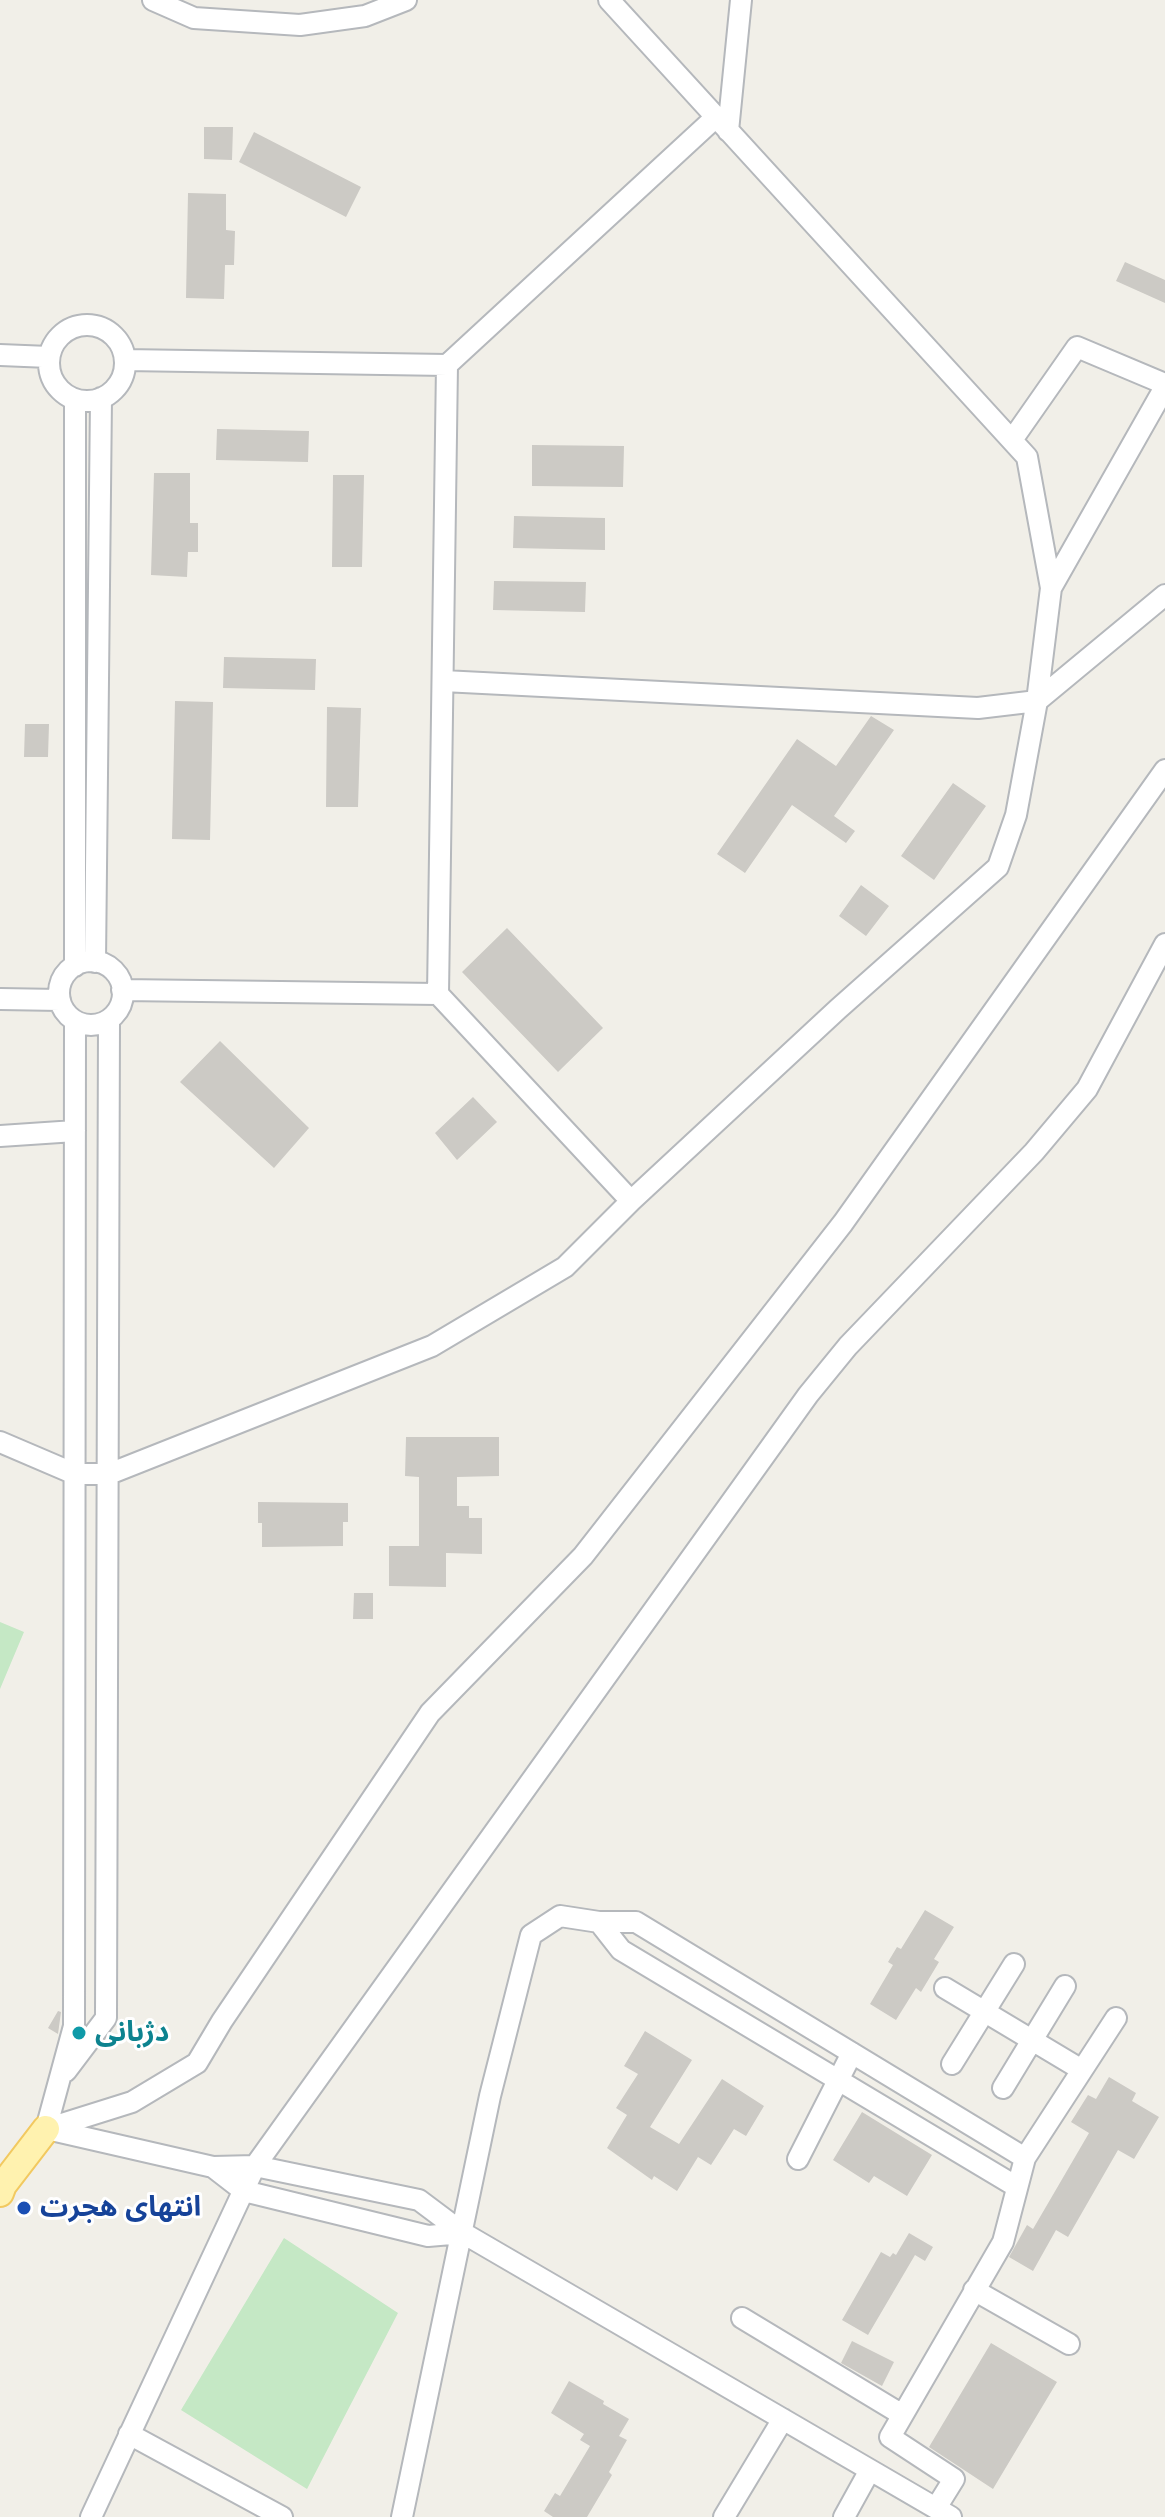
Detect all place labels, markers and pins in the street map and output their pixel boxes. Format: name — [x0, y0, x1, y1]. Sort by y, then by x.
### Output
place label: دژبانی — [95, 2016, 169, 2050]
marker: دژبانی — [70, 2024, 88, 2042]
place label: انتهای هجرت — [40, 2191, 201, 2225]
marker: انتهای هجرت — [15, 2199, 33, 2217]

